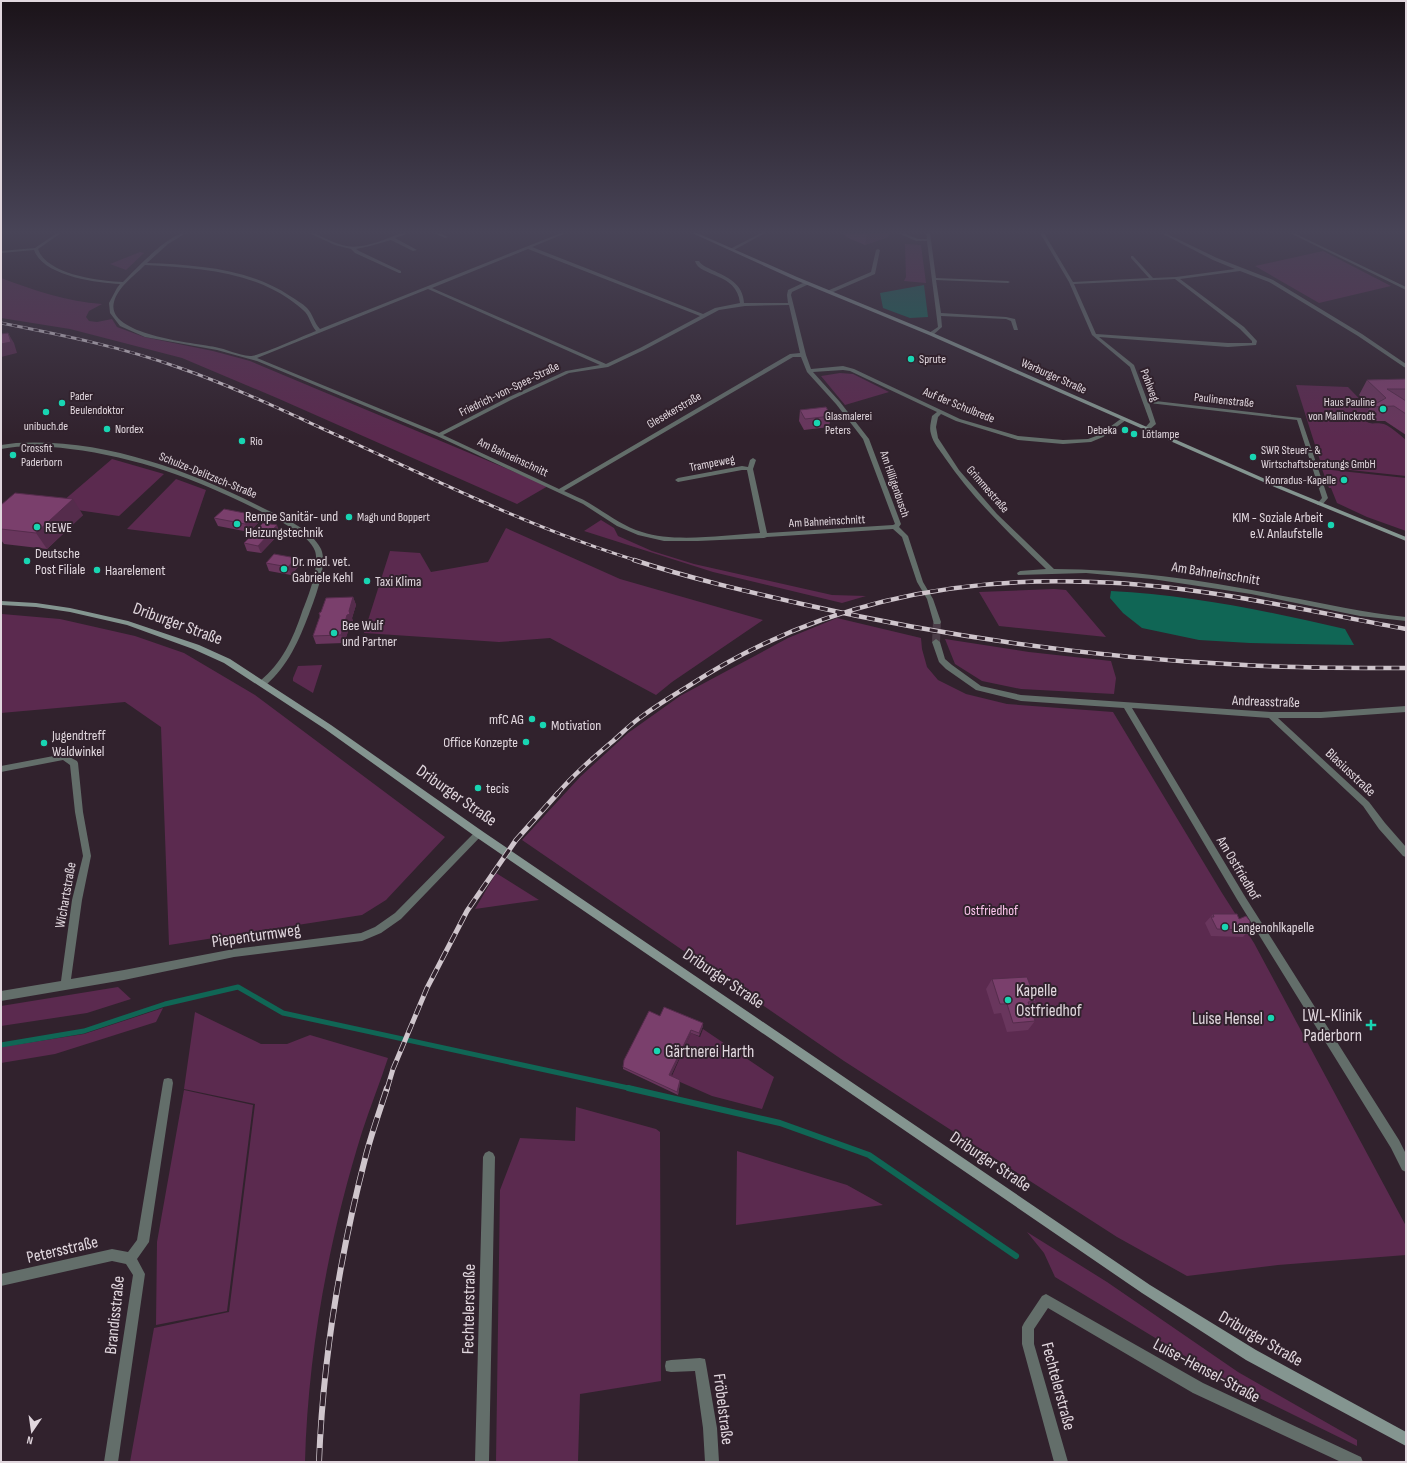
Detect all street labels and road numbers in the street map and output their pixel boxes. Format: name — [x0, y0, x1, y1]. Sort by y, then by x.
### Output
street label: Warburger Straße — [1019, 355, 1089, 398]
street label: Friedrich-von-Spee-Straße — [457, 359, 562, 420]
street label: Pohlweg — [1136, 367, 1163, 404]
street label: Auf der Schulbrede — [920, 384, 997, 427]
street label: Glesekerstraße — [644, 389, 704, 432]
street label: Paulinenstraße — [1193, 390, 1255, 411]
street label: Am Bahneinschnitt — [474, 434, 551, 481]
street label: Am Hilligenbusch — [876, 448, 913, 519]
street label: Schulze-Delitzsch-Straße — [157, 449, 259, 502]
street label: Trampeweg — [688, 452, 736, 475]
street label: Grimmestraße — [963, 463, 1012, 516]
street label: Am Bahneinschnitt — [788, 512, 866, 531]
street label: Am Bahneinschnitt — [1170, 558, 1261, 589]
street label: Driburger Straße — [130, 599, 225, 649]
street label: Andreasstraße — [1231, 692, 1300, 711]
street label: Blasiusstraße — [1322, 745, 1379, 800]
street label: Driburger Straße — [412, 761, 501, 831]
street label: Am Ostfriedhof — [1212, 832, 1265, 904]
street label: Wichartstraße — [51, 861, 80, 930]
street label: Piepenturmweg — [210, 920, 302, 952]
street label: Driburger Straße — [679, 944, 768, 1013]
street label: Driburger Straße — [946, 1127, 1035, 1196]
street label: Petersstraße — [25, 1232, 100, 1268]
street label: Fechtelerstraße — [458, 1264, 480, 1354]
street label: Brandisstraße — [101, 1275, 129, 1355]
street label: Driburger Straße — [1215, 1307, 1306, 1371]
street label: Luise-Hensel-Straße — [1150, 1334, 1264, 1408]
street label: Fechtelerstraße — [1037, 1340, 1079, 1433]
street label: Fröbelstraße — [709, 1372, 737, 1446]

